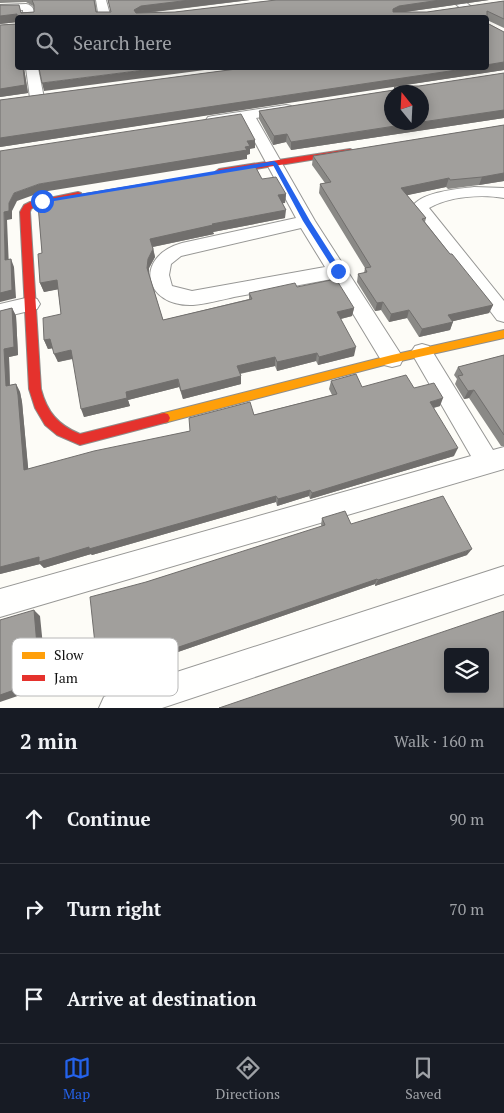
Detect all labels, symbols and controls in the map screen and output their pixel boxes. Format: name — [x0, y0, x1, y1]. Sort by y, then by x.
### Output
search box — [15, 15, 489, 70]
icon: search — [33, 29, 61, 57]
text: Search here — [73, 30, 172, 55]
north arrow — [384, 85, 429, 130]
route start — [31, 190, 54, 213]
route end — [327, 260, 350, 283]
legend — [12, 638, 178, 696]
text: Slow — [54, 645, 84, 664]
map controls — [444, 648, 489, 693]
button: layers — [444, 648, 489, 693]
text: Jam — [54, 668, 78, 687]
text: 2 min — [20, 727, 77, 755]
text: Walk · 160 m — [394, 730, 484, 752]
icon: ahead — [20, 805, 48, 833]
text: Continue — [67, 806, 151, 831]
text: 90 m — [449, 808, 484, 830]
icon: right — [20, 895, 48, 923]
text: Turn right — [67, 896, 161, 921]
text: 70 m — [449, 898, 484, 920]
icon: arrive — [20, 985, 48, 1013]
text: Arrive at destination — [67, 986, 256, 1011]
tab: Map — [63, 1054, 91, 1103]
tab: Directions — [216, 1054, 280, 1103]
tab: Saved — [405, 1054, 441, 1103]

